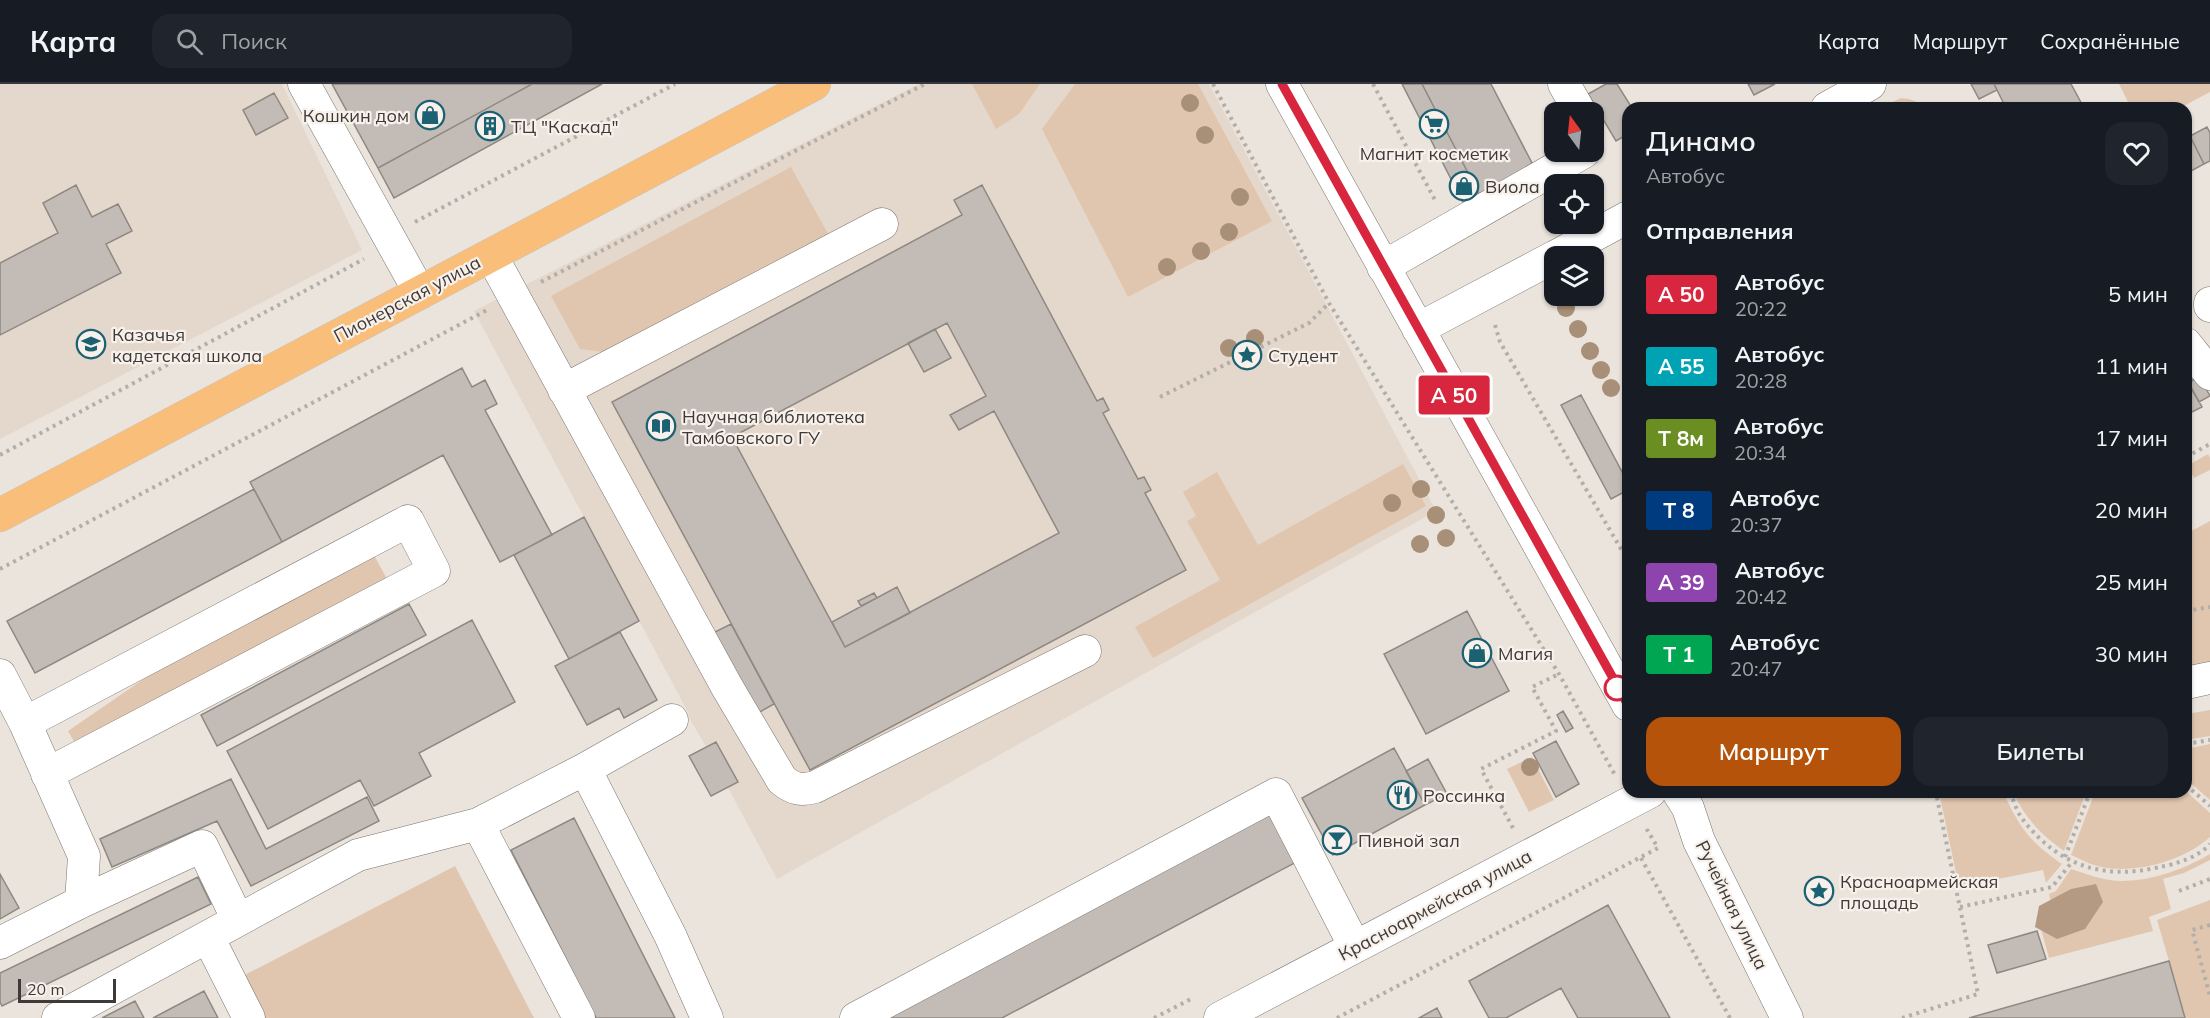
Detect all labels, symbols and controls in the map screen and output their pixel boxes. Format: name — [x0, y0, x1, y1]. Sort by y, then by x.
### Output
search box — [152, 14, 572, 68]
text: Карта — [30, 24, 116, 59]
icon: search — [173, 25, 206, 58]
text: Поиск — [221, 27, 287, 55]
text: Карта — [1818, 28, 1880, 54]
text: Маршрут — [1913, 28, 2007, 54]
text: Сохранённые — [2040, 28, 2180, 54]
shop icon: Кошкин дом — [414, 99, 446, 131]
north arrow — [1544, 102, 1604, 162]
map controls — [1544, 102, 1604, 306]
place label: Кошкин дом — [303, 104, 409, 127]
supermarket icon: Магнит косметик — [1418, 108, 1450, 140]
building icon: ТЦ "Каскад" — [474, 110, 506, 142]
place label: ТЦ "Каскад" — [511, 115, 619, 138]
button: heart — [2105, 122, 2168, 185]
text: Динамо — [1646, 123, 1756, 158]
place label: Магнит косметик — [1360, 142, 1509, 165]
text: Автобус — [1646, 163, 1725, 188]
shop icon: Виола — [1448, 170, 1480, 202]
button: locate — [1544, 174, 1604, 234]
place label: Виола — [1485, 175, 1540, 198]
text: Отправления — [1646, 217, 1794, 245]
button: layers — [1544, 246, 1604, 306]
street label: Пионерская улица — [329, 250, 485, 348]
text: Автобус — [1735, 268, 1825, 296]
text: 5 мин — [2108, 280, 2168, 308]
text: А 50 — [1658, 281, 1705, 307]
text: 20:22 — [1735, 296, 1787, 321]
place label: Казачья кадетская школа — [112, 323, 262, 367]
school or university icon: Казачья кадетская школа — [75, 328, 107, 360]
place icon: Студент — [1231, 339, 1263, 371]
text: Автобус — [1735, 340, 1825, 368]
place label: Студент — [1268, 344, 1339, 367]
text: 11 мин — [2095, 352, 2168, 380]
text: А 55 — [1658, 353, 1705, 379]
text: 20:28 — [1735, 368, 1787, 393]
line badge: А 50 — [1412, 376, 1496, 414]
text: А 50 — [1431, 382, 1477, 408]
place label: Научная библиотека Тамбовского ГУ — [682, 405, 865, 449]
library icon: Научная библиотека Тамбовского ГУ — [645, 410, 677, 442]
text: Автобус — [1734, 412, 1824, 440]
text: 17 мин — [2095, 424, 2168, 452]
text: Т 8м — [1658, 425, 1704, 451]
text: 20:34 — [1734, 440, 1787, 465]
text: Автобус — [1730, 484, 1820, 512]
text: 20 мин — [2095, 496, 2168, 524]
text: Т 8 — [1663, 497, 1695, 523]
text: 20:37 — [1730, 512, 1783, 537]
text: Автобус — [1735, 556, 1825, 584]
text: 25 мин — [2095, 568, 2168, 596]
text: А 39 — [1658, 569, 1705, 595]
text: 20:42 — [1735, 584, 1787, 609]
text: Автобус — [1730, 628, 1820, 656]
shop icon: Магия — [1461, 637, 1493, 669]
text: 30 мин — [2095, 640, 2168, 668]
text: Т 1 — [1663, 641, 1695, 667]
place label: Магия — [1498, 642, 1553, 665]
text: 20:47 — [1730, 656, 1783, 681]
unlabelled marker — [1604, 675, 1630, 701]
button: Маршрут — [1646, 717, 1901, 786]
button: Билеты — [1913, 717, 2168, 786]
restaurant icon: Россинка — [1386, 779, 1418, 811]
place label: Россинка — [1423, 784, 1505, 807]
bar icon: Пивной зал — [1321, 824, 1353, 856]
place label: Пивной зал — [1358, 829, 1460, 852]
street label: Ручейная улица — [1691, 837, 1773, 973]
street label: Красноармейская улица — [1334, 844, 1536, 966]
place label: Красноармейская площадь — [1840, 870, 1999, 914]
place icon: Красноармейская площадь — [1803, 875, 1835, 907]
scale bar — [18, 976, 116, 1004]
text: 20 m — [27, 979, 64, 999]

